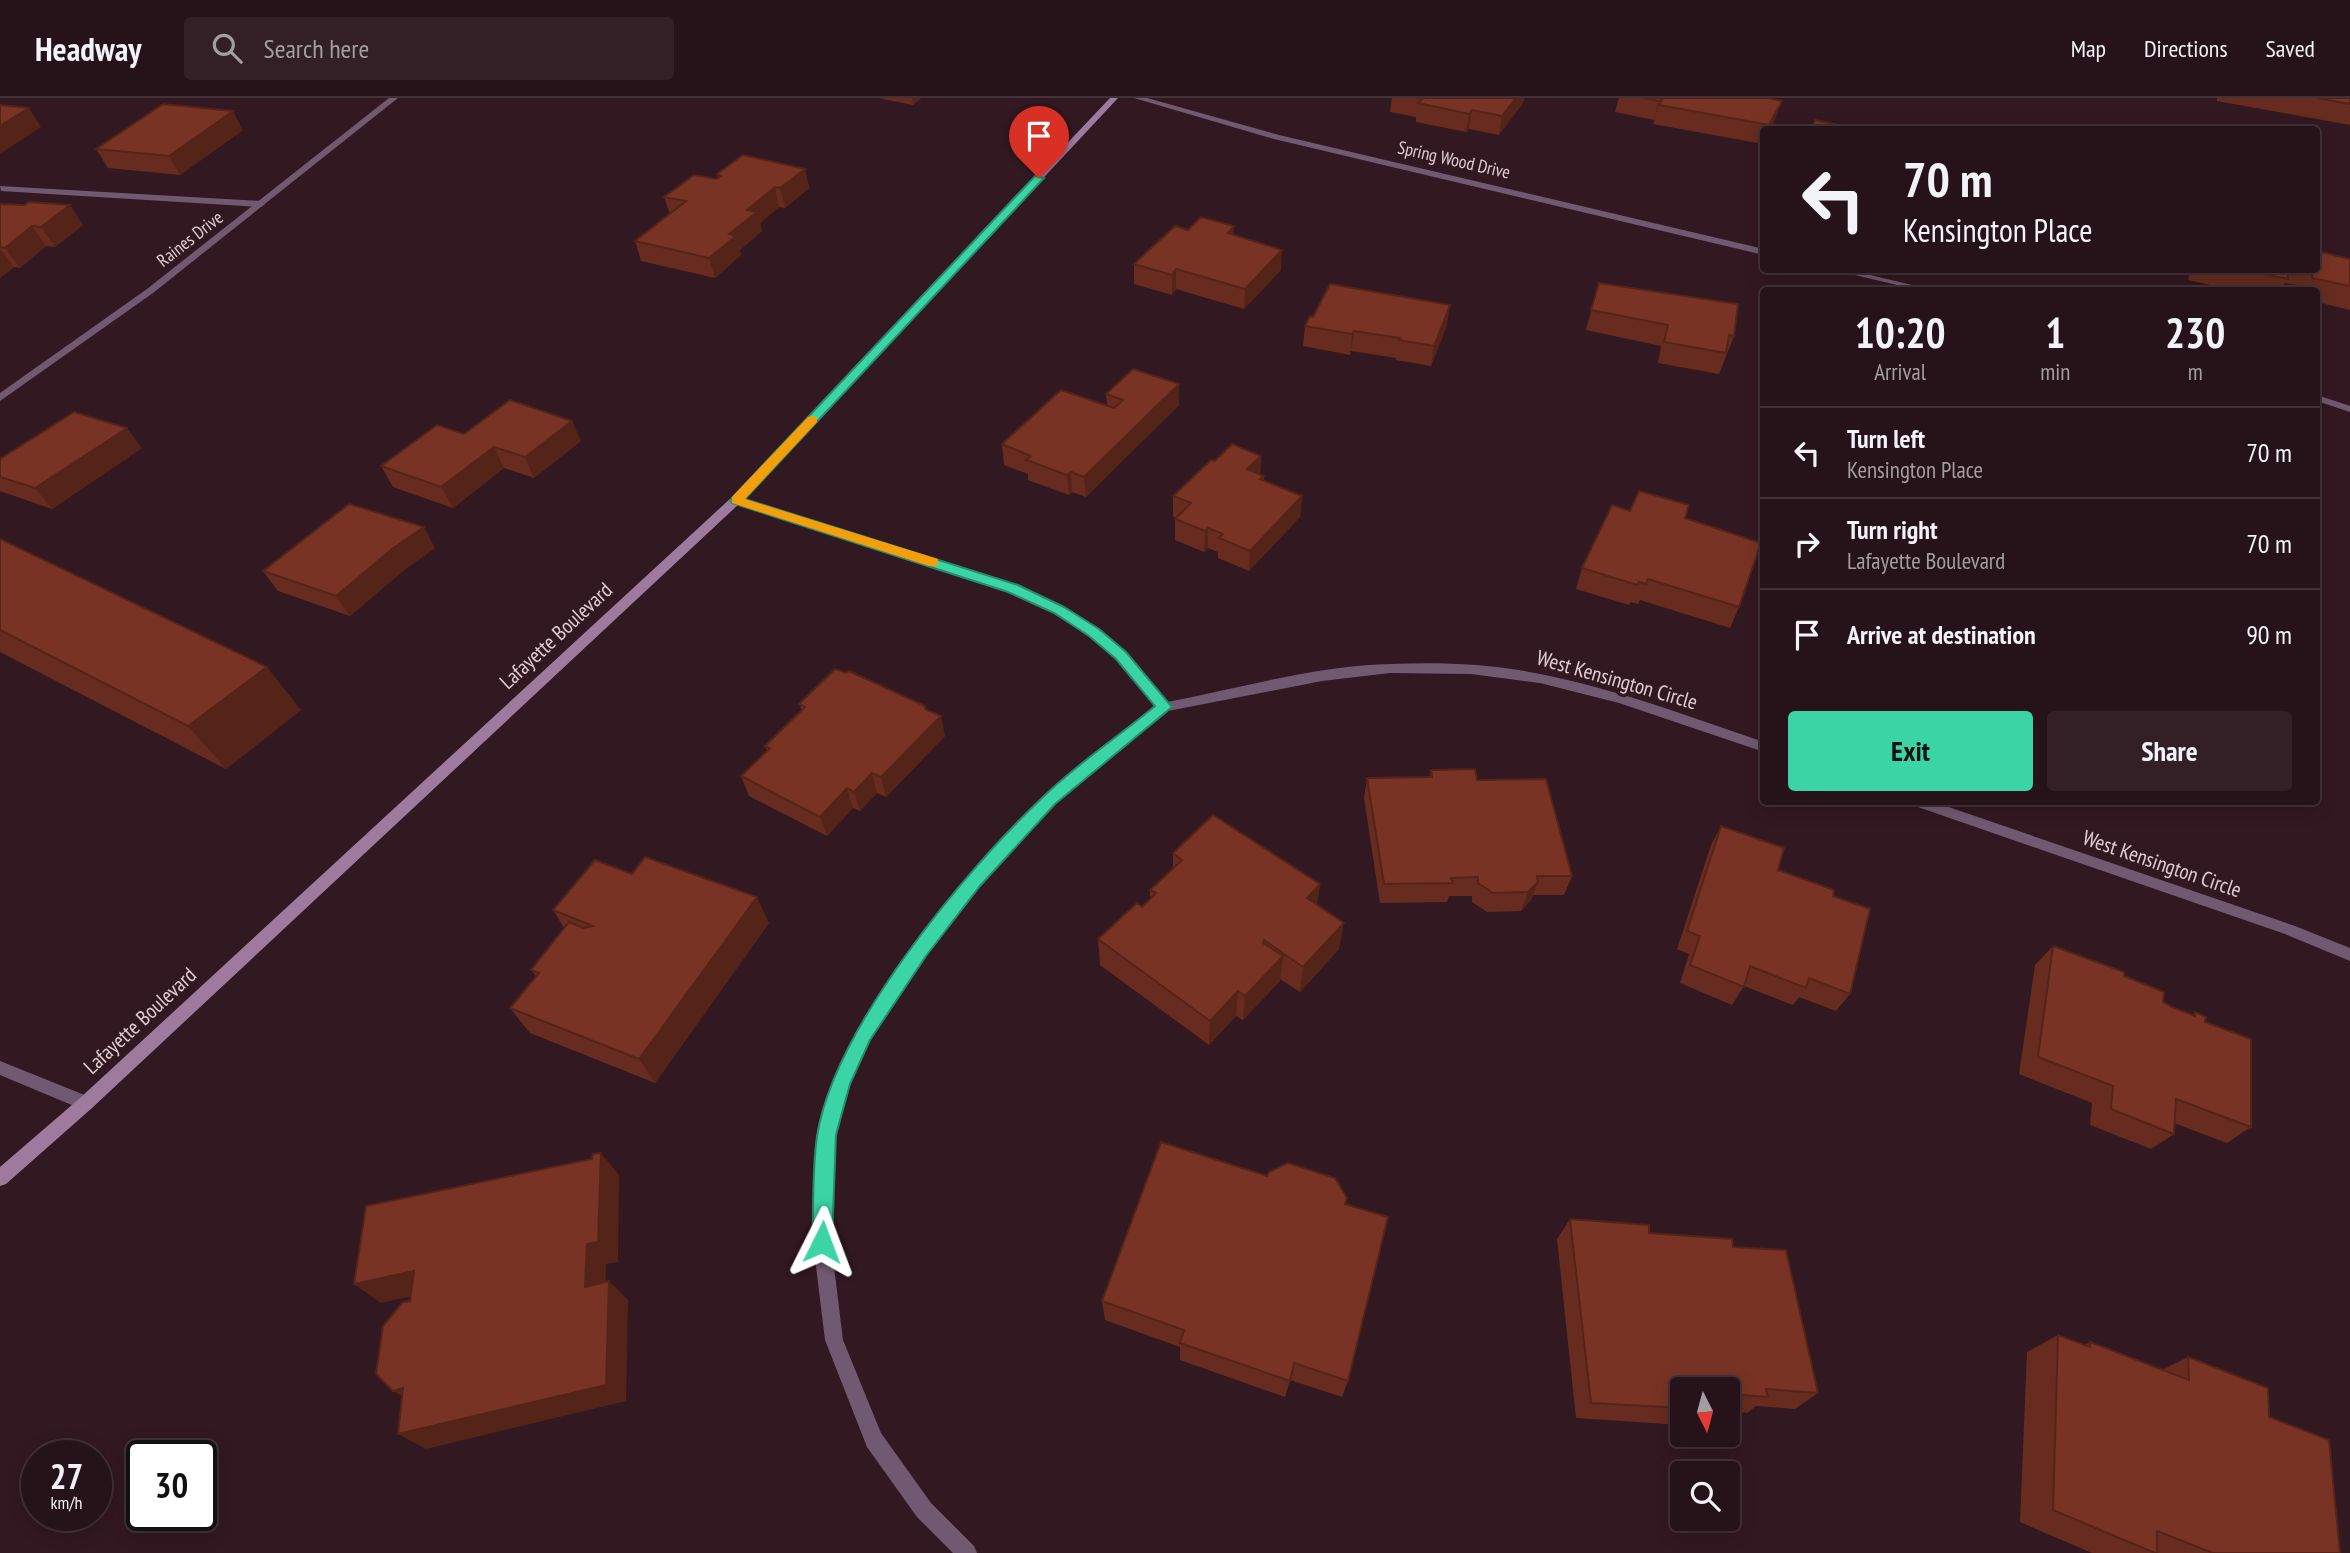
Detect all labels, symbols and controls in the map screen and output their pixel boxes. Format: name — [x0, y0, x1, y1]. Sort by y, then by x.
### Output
search box — [184, 17, 674, 80]
text: Headway — [35, 27, 142, 70]
icon: search — [208, 29, 246, 67]
text: Search here — [264, 32, 369, 65]
text: Map — [2071, 33, 2106, 64]
text: Directions — [2144, 33, 2228, 64]
text: Saved — [2266, 33, 2315, 64]
pin — [1009, 106, 1069, 178]
icon: arrive — [1020, 117, 1058, 155]
street label: Spring Wood Drive — [1396, 135, 1513, 184]
text: 70 m — [1903, 147, 1992, 211]
icon: left — [1788, 154, 1879, 245]
street label: Raines Drive — [152, 206, 227, 272]
text: Kensington Place — [1903, 209, 2092, 251]
text: 10:20 — [1855, 305, 1946, 360]
text: 1 — [2045, 305, 2065, 360]
text: 230 — [2165, 305, 2225, 360]
text: Arrival — [1874, 357, 1926, 386]
text: min — [2040, 357, 2070, 386]
text: m — [2188, 357, 2203, 386]
text: Turn left — [1847, 422, 1925, 455]
icon: left — [1788, 434, 1826, 472]
text: 70 m — [2246, 436, 2292, 469]
text: Kensington Place — [1847, 455, 1983, 484]
text: Turn right — [1847, 513, 1938, 546]
icon: right — [1788, 525, 1826, 563]
text: 70 m — [2246, 527, 2292, 560]
text: Lafayette Boulevard — [1847, 546, 2005, 575]
street label: Lafayette Boulevard — [494, 577, 618, 695]
icon: arrive — [1788, 616, 1826, 654]
text: Arrive at destination — [1847, 618, 2036, 651]
text: 90 m — [2246, 618, 2292, 651]
street label: West Kensington Circle — [1534, 644, 1701, 715]
button: Exit — [1788, 711, 2033, 791]
button: Share — [2047, 711, 2292, 791]
street label: West Kensington Circle — [2079, 824, 2245, 903]
street label: Lafayette Boulevard — [78, 962, 202, 1080]
position arrow — [785, 1205, 859, 1279]
north arrow — [1670, 1377, 1740, 1447]
map controls — [1670, 1377, 1740, 1531]
speed limit sign: 30 — [126, 1440, 217, 1531]
text: 27 — [50, 1453, 83, 1499]
button: search — [1670, 1461, 1740, 1531]
text: km/h — [51, 1491, 82, 1514]

